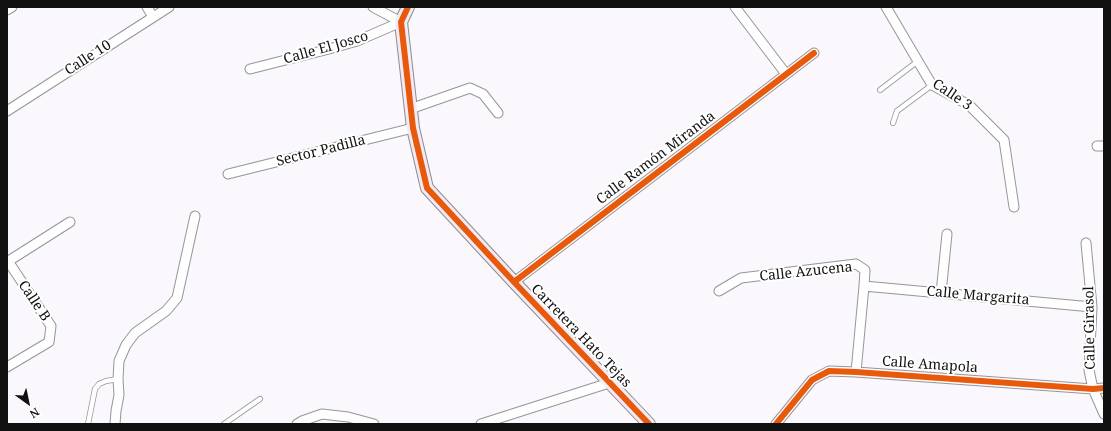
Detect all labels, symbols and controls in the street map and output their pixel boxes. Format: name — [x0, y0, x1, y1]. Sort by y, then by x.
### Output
street label: Calle El Josco — [282, 28, 370, 68]
street label: Calle 10 — [62, 37, 114, 79]
street label: Calle 3 — [929, 76, 975, 114]
street label: Calle Ramón Miranda — [593, 108, 719, 208]
street label: Sector Padilla — [275, 132, 367, 170]
street label: Calle Azucena — [759, 259, 853, 285]
street label: Calle B — [14, 277, 54, 325]
street label: Carretera Hato Tejas — [527, 281, 635, 391]
street label: Calle Margarita — [926, 283, 1030, 309]
street label: Calle Girasol — [1081, 286, 1099, 370]
street label: Calle Amapola — [881, 353, 979, 377]
north arrow — [8, 383, 48, 423]
text: N — [27, 405, 43, 422]

